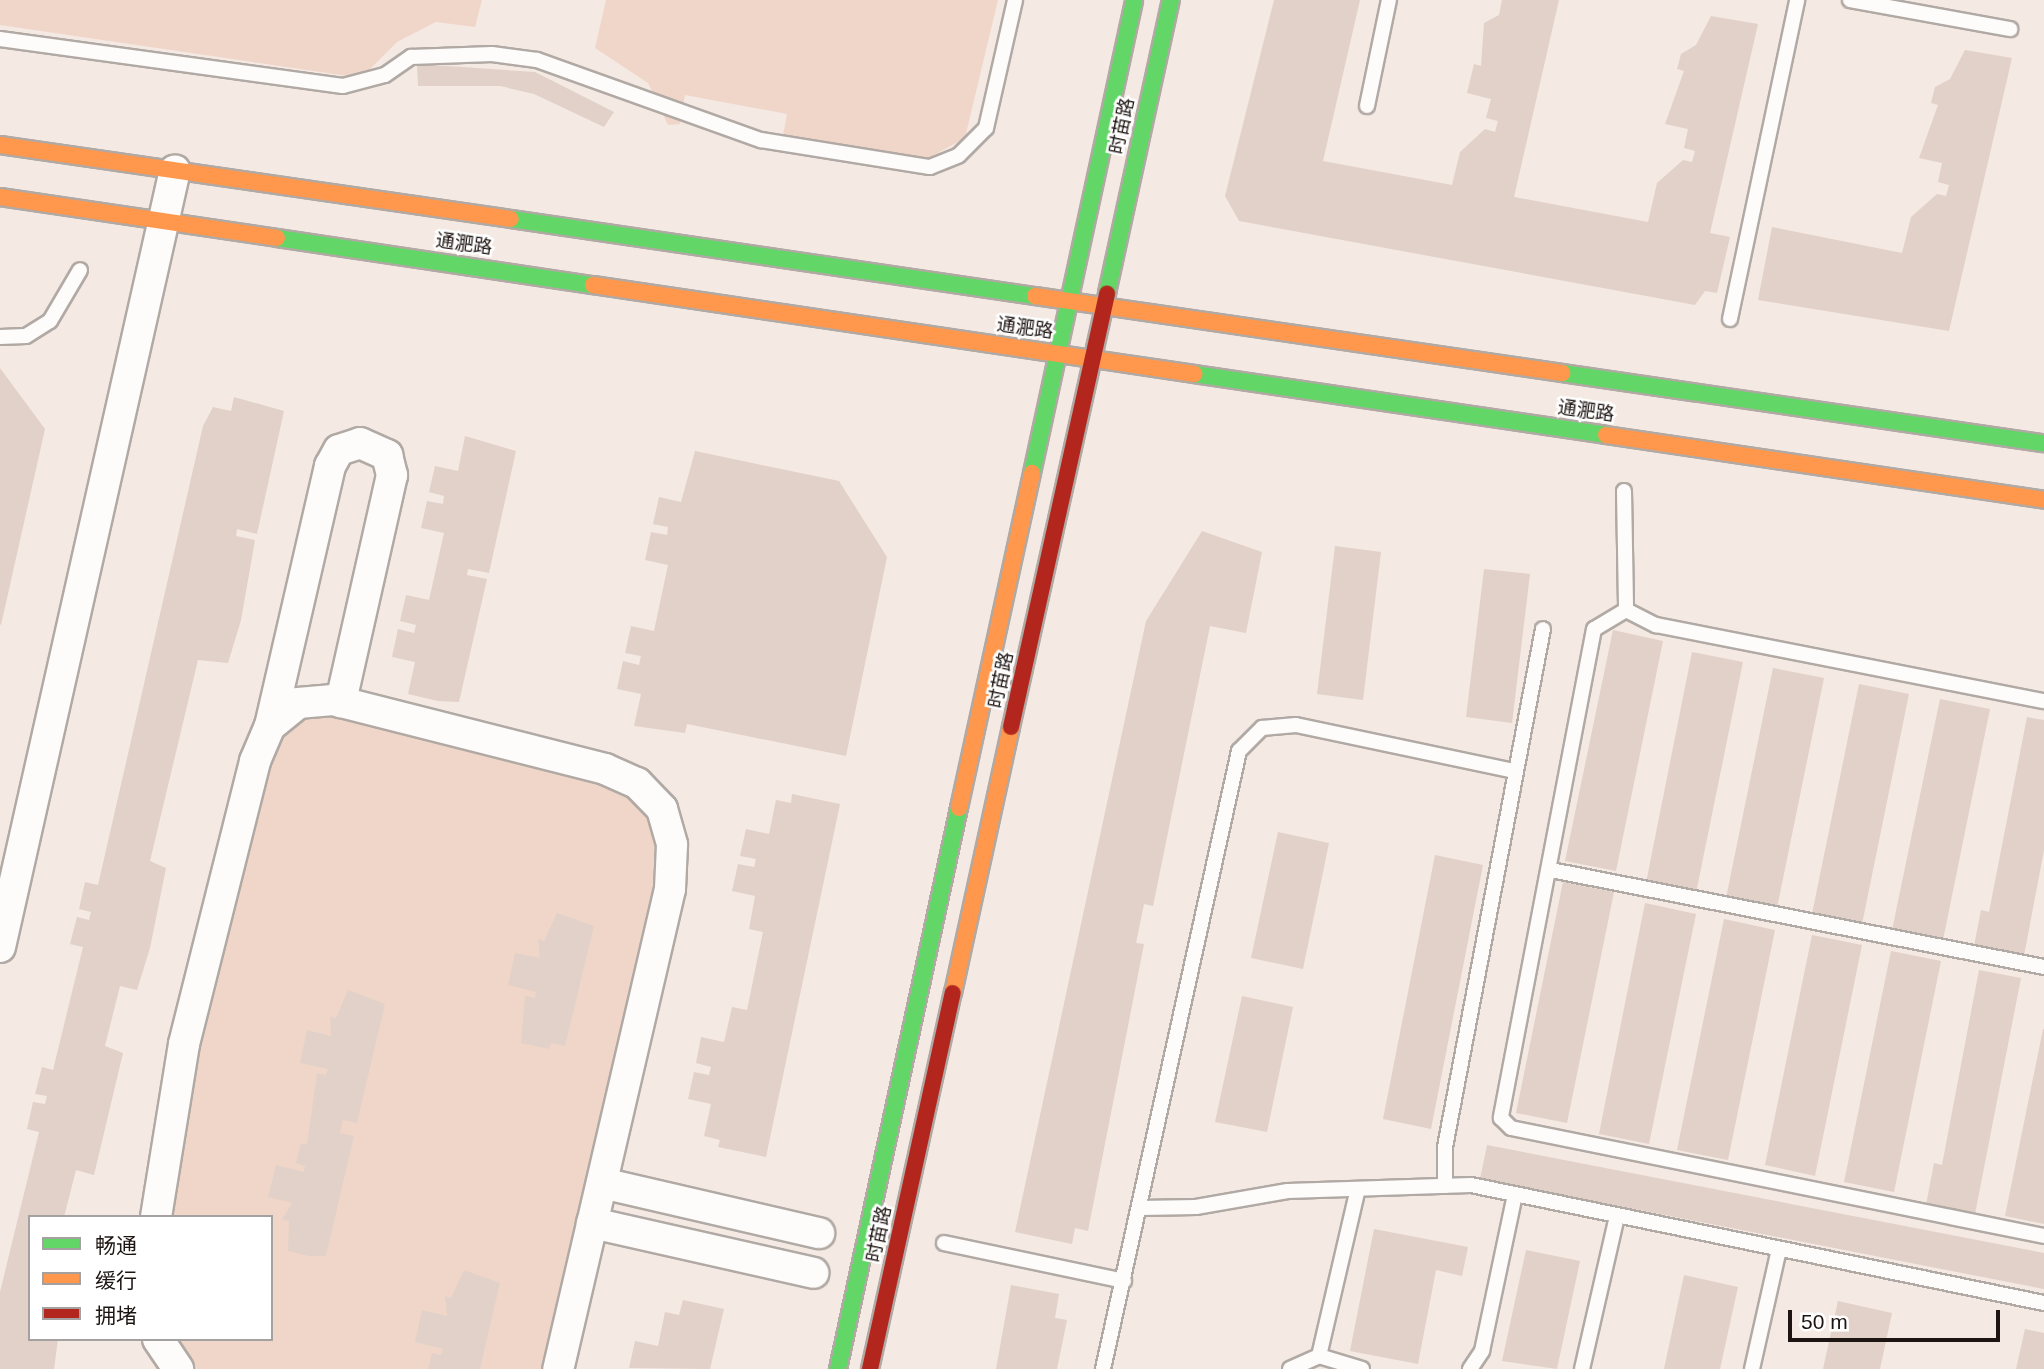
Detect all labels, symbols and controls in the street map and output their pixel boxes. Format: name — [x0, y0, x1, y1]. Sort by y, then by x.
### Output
street label: 时苗路 — [1105, 96, 1139, 156]
street label: 通淝路 — [434, 229, 494, 259]
street label: 通淝路 — [995, 313, 1055, 343]
street label: 通淝路 — [1556, 396, 1616, 426]
street label: 时苗路 — [984, 650, 1018, 710]
street label: 时苗路 — [862, 1204, 896, 1264]
legend — [28, 1215, 273, 1341]
text: 畅通 — [95, 1234, 137, 1257]
text: 缓行 — [95, 1269, 137, 1292]
scale bar — [1792, 1296, 2004, 1340]
text: 拥堵 — [95, 1304, 137, 1327]
text: 50 m — [1801, 1310, 1848, 1333]

